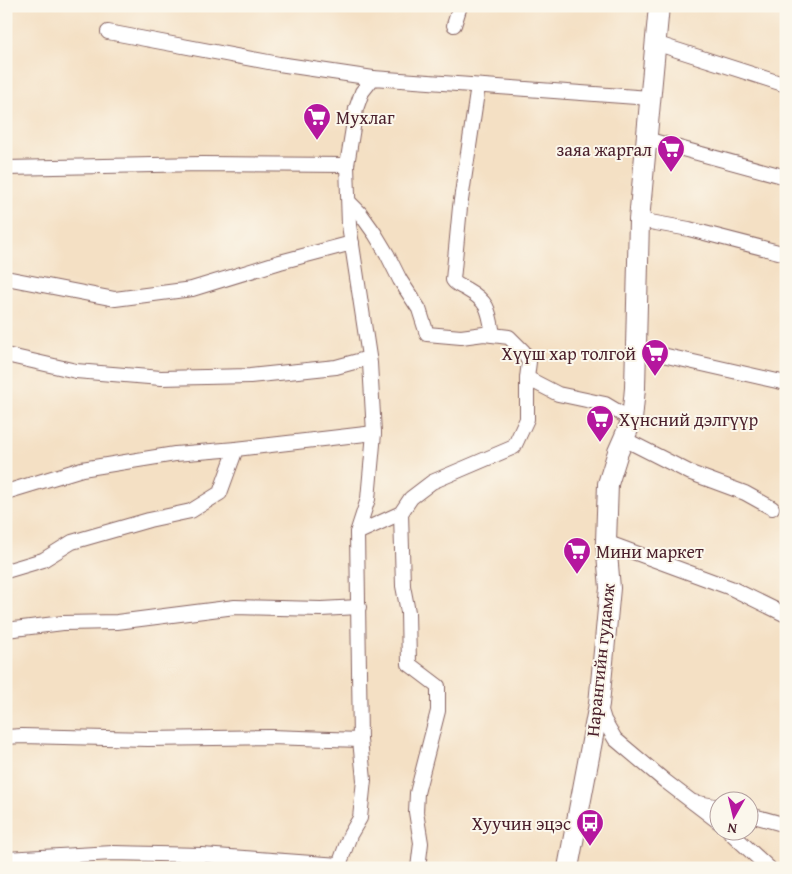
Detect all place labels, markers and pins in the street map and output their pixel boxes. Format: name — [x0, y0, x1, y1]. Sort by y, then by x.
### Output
supermarket icon: Мухлаг — [302, 102, 332, 141]
place label: Мухлаг — [336, 104, 395, 131]
supermarket icon: заяа жаргал — [656, 134, 686, 173]
place label: заяа жаргал — [556, 136, 652, 163]
supermarket icon: Хүүш хар толгой — [640, 338, 670, 377]
place label: Хүүш хар толгой — [502, 340, 636, 367]
supermarket icon: Хүнсний дэлгүүр — [585, 404, 615, 443]
place label: Хүнсний дэлгүүр — [619, 406, 759, 433]
supermarket icon: Мини маркет — [562, 536, 592, 575]
place label: Мини маркет — [596, 538, 704, 565]
bus stop icon: Хуучин эцэс — [575, 808, 605, 847]
place label: Хуучин эцэс — [472, 810, 571, 837]

